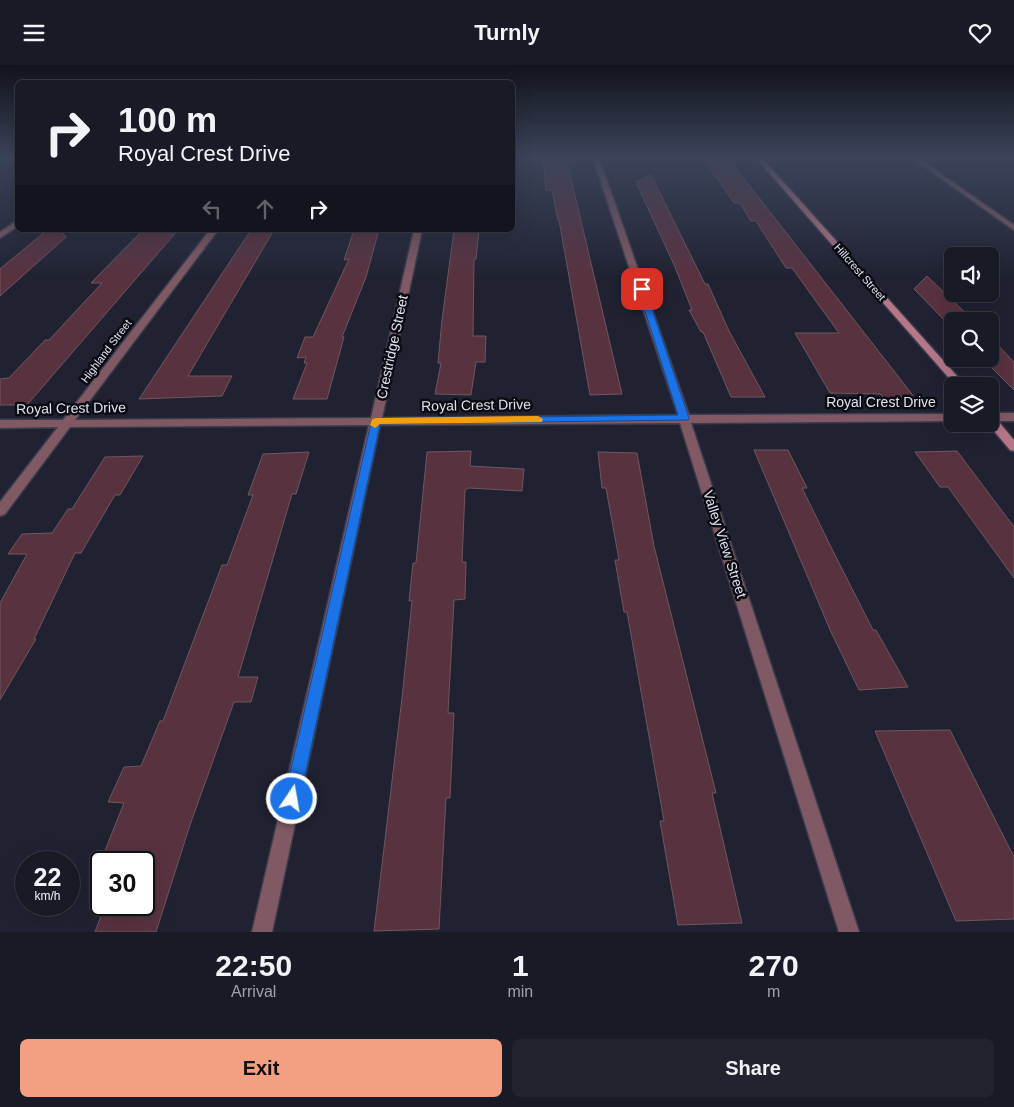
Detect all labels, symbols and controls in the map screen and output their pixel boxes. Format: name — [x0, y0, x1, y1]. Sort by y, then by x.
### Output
icon: menu — [20, 19, 48, 47]
icon: heart — [966, 19, 994, 47]
text: Turnly — [474, 20, 540, 45]
icon: right — [35, 100, 100, 165]
text: 100 m — [118, 100, 217, 139]
text: Royal Crest Drive — [118, 141, 290, 166]
icon: left — [198, 195, 226, 223]
icon: ahead — [251, 195, 279, 223]
icon: right — [304, 195, 332, 223]
street label: Hillcrest Street — [832, 241, 888, 303]
map controls — [944, 247, 999, 432]
button: sound — [944, 247, 999, 302]
pin — [621, 268, 663, 310]
icon: arrive — [628, 275, 656, 303]
street label: Crestridge Street — [373, 293, 411, 400]
button: search — [944, 312, 999, 367]
street label: Highland Street — [78, 317, 134, 385]
button: layers — [944, 377, 999, 432]
street label: Royal Crest Drive — [826, 394, 936, 410]
street label: Royal Crest Drive — [421, 396, 531, 414]
street label: Royal Crest Drive — [16, 399, 126, 417]
street label: Valley View Street — [700, 488, 750, 600]
position arrow — [265, 772, 317, 824]
speed limit sign: 30 — [90, 851, 155, 916]
text: 22 — [34, 863, 61, 891]
text: km/h — [34, 889, 61, 903]
text: 22:50 — [215, 949, 292, 982]
text: 1 — [512, 949, 529, 982]
text: 270 — [749, 949, 799, 982]
text: Arrival — [231, 983, 276, 1000]
text: min — [507, 983, 533, 1000]
text: m — [767, 983, 780, 1000]
button: Exit — [20, 1039, 502, 1097]
button: Share — [512, 1039, 994, 1097]

